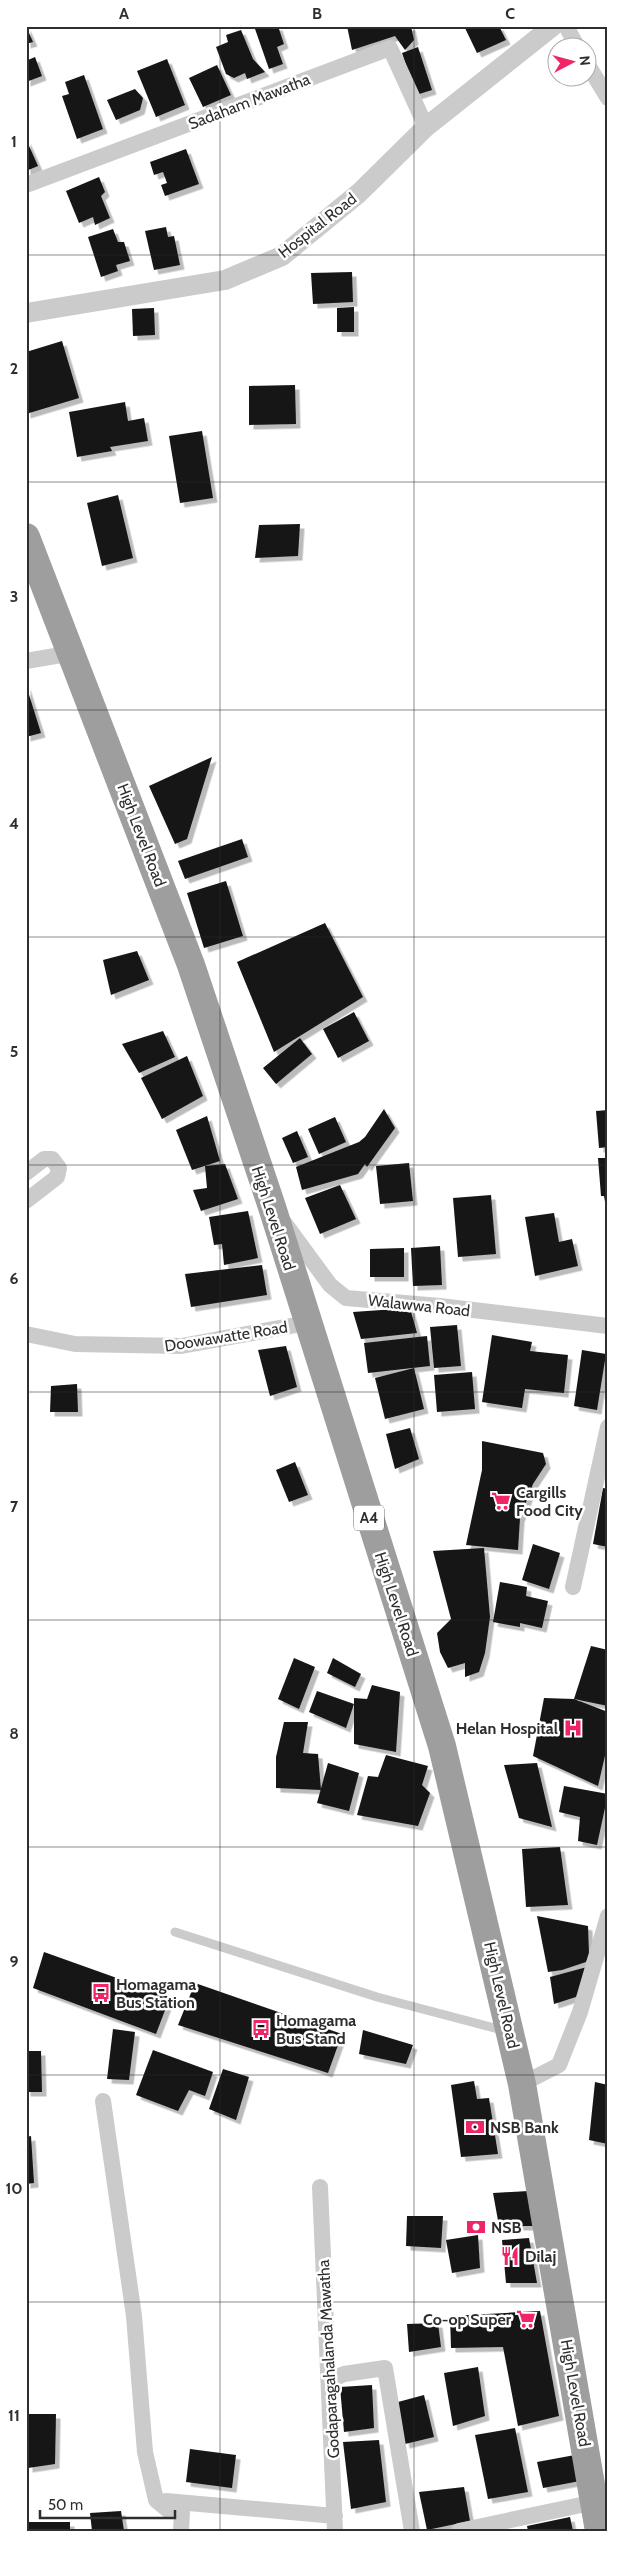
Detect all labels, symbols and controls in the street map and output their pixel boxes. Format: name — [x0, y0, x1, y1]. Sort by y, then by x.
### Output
text: A — [119, 4, 129, 23]
text: B — [312, 4, 322, 23]
text: C — [505, 4, 515, 23]
north arrow — [546, 38, 596, 88]
text: N — [575, 55, 594, 67]
street label: Sadaham Mawatha — [186, 69, 313, 133]
text: 1 — [11, 132, 17, 151]
street label: Hospital Road — [274, 189, 360, 262]
text: 2 — [10, 359, 18, 378]
text: 3 — [10, 587, 18, 606]
street label: High Level Road — [113, 781, 170, 889]
text: 4 — [9, 814, 19, 833]
text: 5 — [10, 1042, 18, 1061]
street label: High Level Road — [248, 1163, 299, 1273]
text: 6 — [10, 1269, 19, 1288]
street label: Walawwa Road — [367, 1291, 471, 1320]
street label: Doowawatte Road — [163, 1317, 289, 1356]
place label: Cargills Food City — [516, 1483, 583, 1520]
supermarket icon: Cargills Food City — [490, 1490, 512, 1512]
text: 7 — [10, 1497, 19, 1516]
road number: A4 — [354, 1506, 384, 1530]
street label: High Level Road — [371, 1549, 422, 1659]
hospital icon: Helan Hospital — [562, 1717, 584, 1739]
place label: Helan Hospital — [456, 1719, 558, 1738]
text: 8 — [9, 1724, 19, 1743]
street label: High Level Road — [480, 1940, 523, 2050]
text: 9 — [10, 1952, 19, 1971]
place label: Homagama Bus Station — [116, 1975, 196, 2012]
bus stop icon: Homagama Bus Station — [90, 1982, 112, 2004]
place label: Homagama Bus Stand — [276, 2011, 356, 2048]
bus stop icon: Homagama Bus Stand — [250, 2018, 272, 2040]
bank icon: NSB Bank — [464, 2116, 486, 2138]
place label: NSB Bank — [490, 2118, 559, 2137]
text: 10 — [5, 2179, 23, 2198]
bank icon: NSB — [465, 2216, 487, 2238]
place label: NSB — [491, 2218, 522, 2237]
restaurant icon: Dilaj — [499, 2245, 521, 2267]
place label: Dilaj — [525, 2247, 556, 2266]
street label: Godaparagahalanda Mawatha — [314, 2259, 343, 2459]
supermarket icon: Co-op Super — [515, 2308, 537, 2330]
place label: Co-op Super — [423, 2310, 512, 2329]
street label: High Level Road — [557, 2338, 594, 2448]
text: 11 — [8, 2406, 20, 2425]
scale bar — [40, 2487, 175, 2519]
text: 50 m — [48, 2496, 83, 2514]

